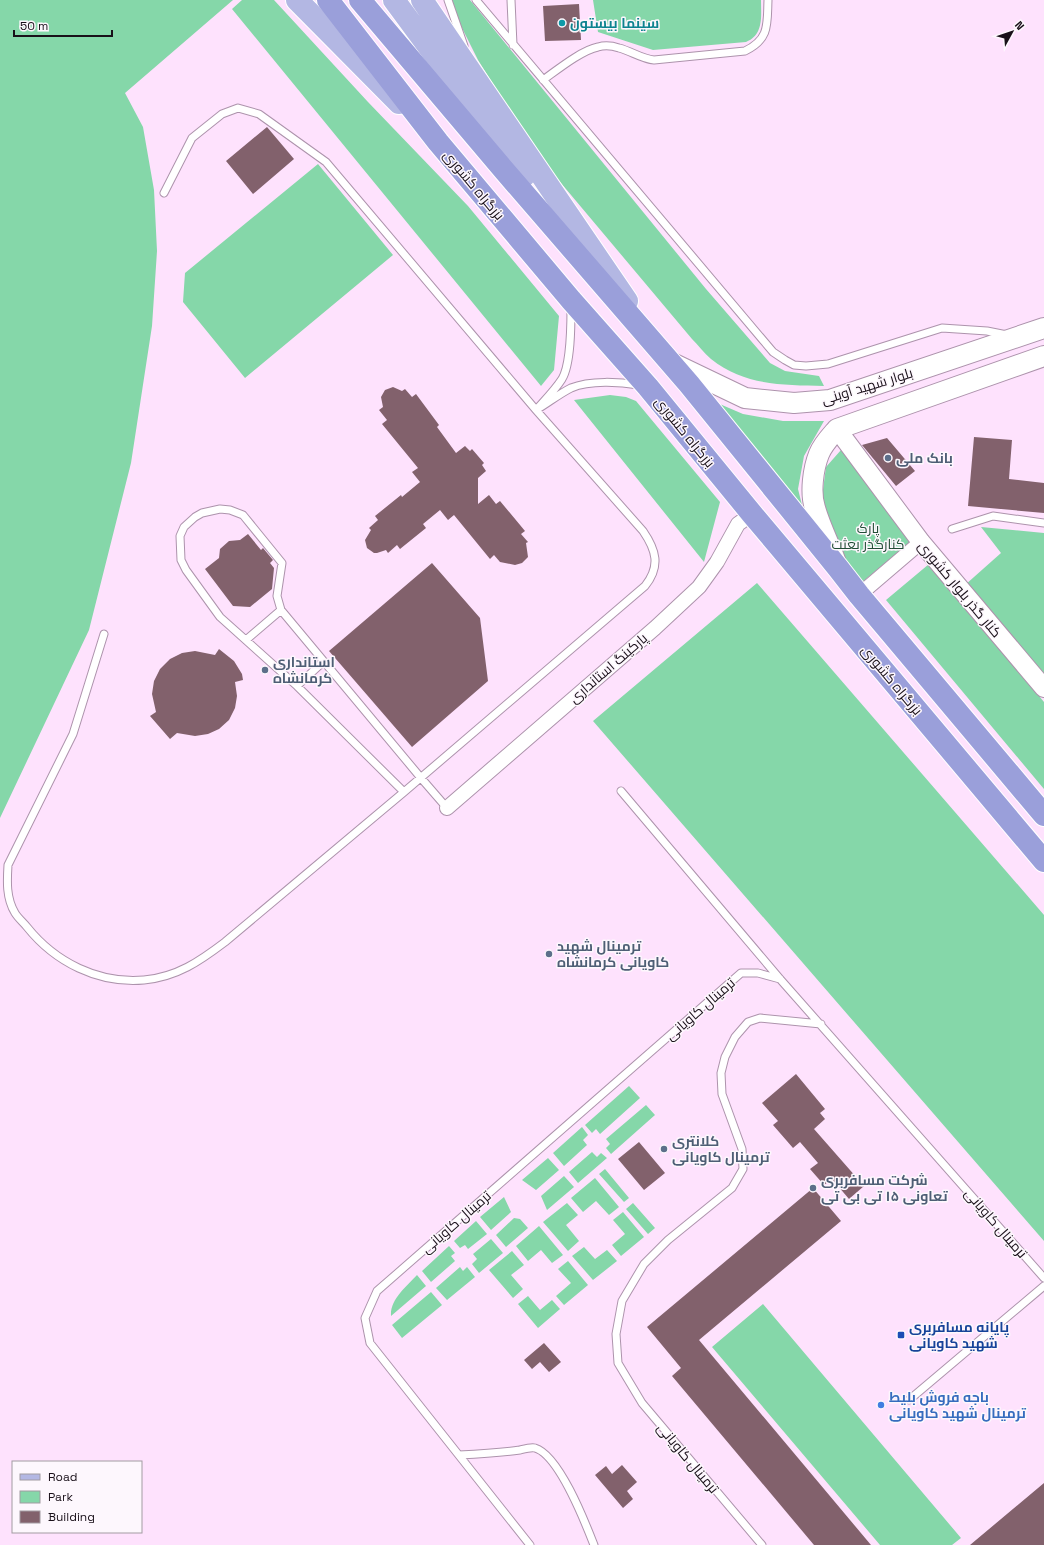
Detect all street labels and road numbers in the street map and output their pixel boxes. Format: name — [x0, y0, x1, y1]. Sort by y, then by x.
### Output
street label: بزرگراه کشوری — [439, 146, 509, 224]
street label: بلوار شهید آوینی — [819, 364, 915, 408]
street label: بزرگراه کشوری — [651, 393, 719, 471]
street label: کنار گذر بلوار کشوری — [914, 537, 1006, 641]
street label: پارکینگ استانداری — [565, 629, 652, 708]
street label: بزرگراه کشوری — [857, 641, 927, 719]
street label: ترمینال کاویانی — [661, 974, 739, 1044]
street label: ترمینال کاویانی — [961, 1184, 1031, 1262]
street label: ترمینال کاویانی — [417, 1187, 495, 1257]
street label: ترمینال کاویانی — [653, 1419, 723, 1497]

